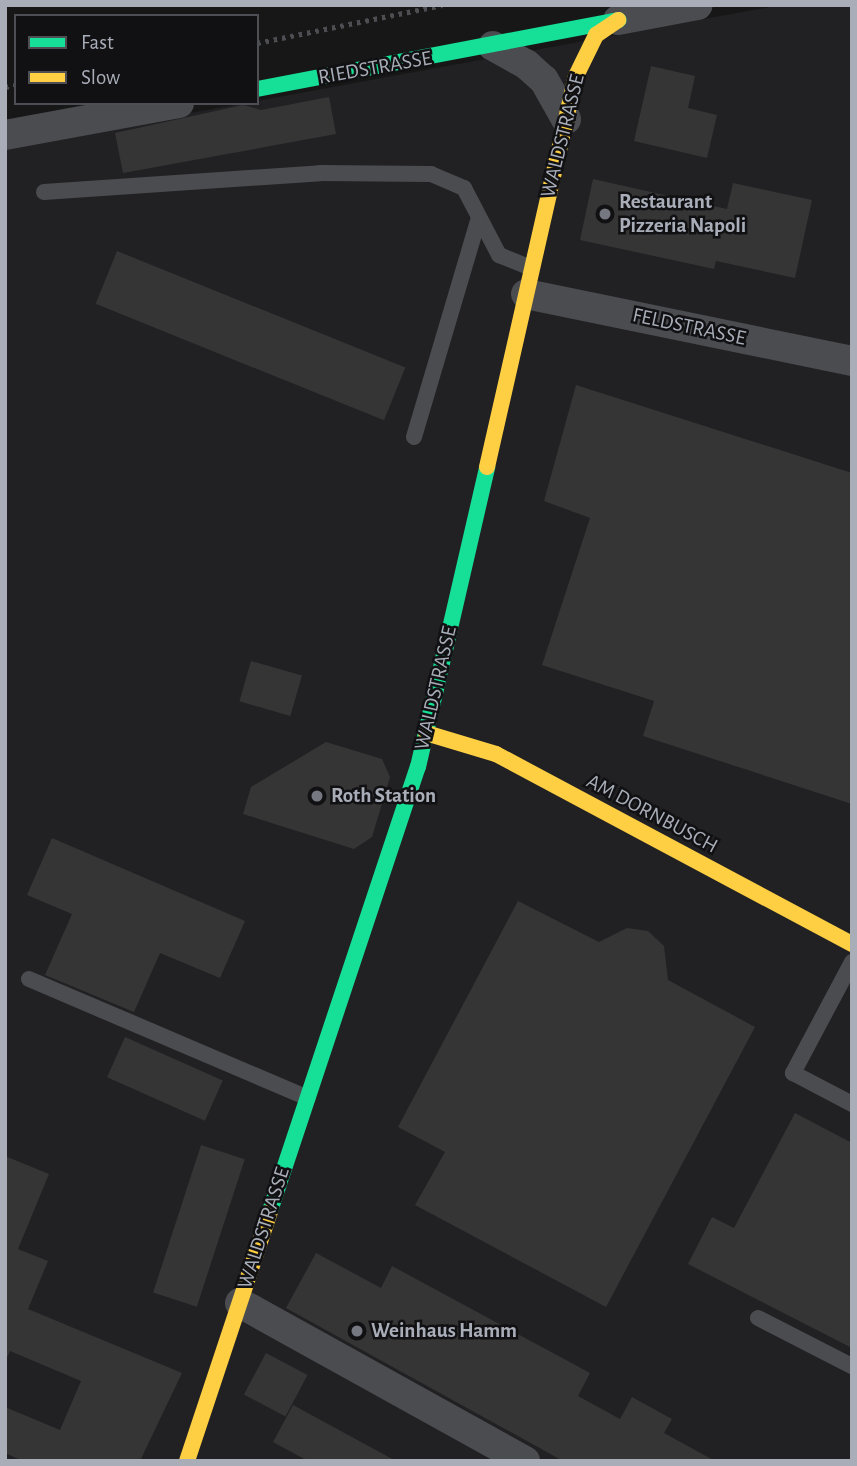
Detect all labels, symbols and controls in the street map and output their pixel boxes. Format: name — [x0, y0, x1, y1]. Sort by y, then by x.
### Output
legend — [14, 14, 259, 105]
text: Fast — [81, 32, 114, 53]
street label: RIEDSTRASSE — [316, 46, 434, 90]
text: Slow — [81, 67, 120, 88]
street label: WALDSTRASSE — [535, 72, 591, 200]
place label: Restaurant Pizzeria Napoli — [619, 189, 746, 239]
marker: Restaurant Pizzeria Napoli — [597, 206, 613, 222]
street label: FELDSTRASSE — [630, 303, 748, 351]
street label: WALDSTRASSE — [410, 624, 462, 752]
street label: AM DORNBUSCH — [582, 769, 722, 859]
place label: Roth Station — [331, 783, 436, 809]
marker: Roth Station — [309, 788, 325, 804]
street label: WALDSTRASSE — [232, 1164, 296, 1292]
place label: Weinhaus Hamm — [371, 1318, 517, 1344]
marker: Weinhaus Hamm — [349, 1323, 365, 1339]

